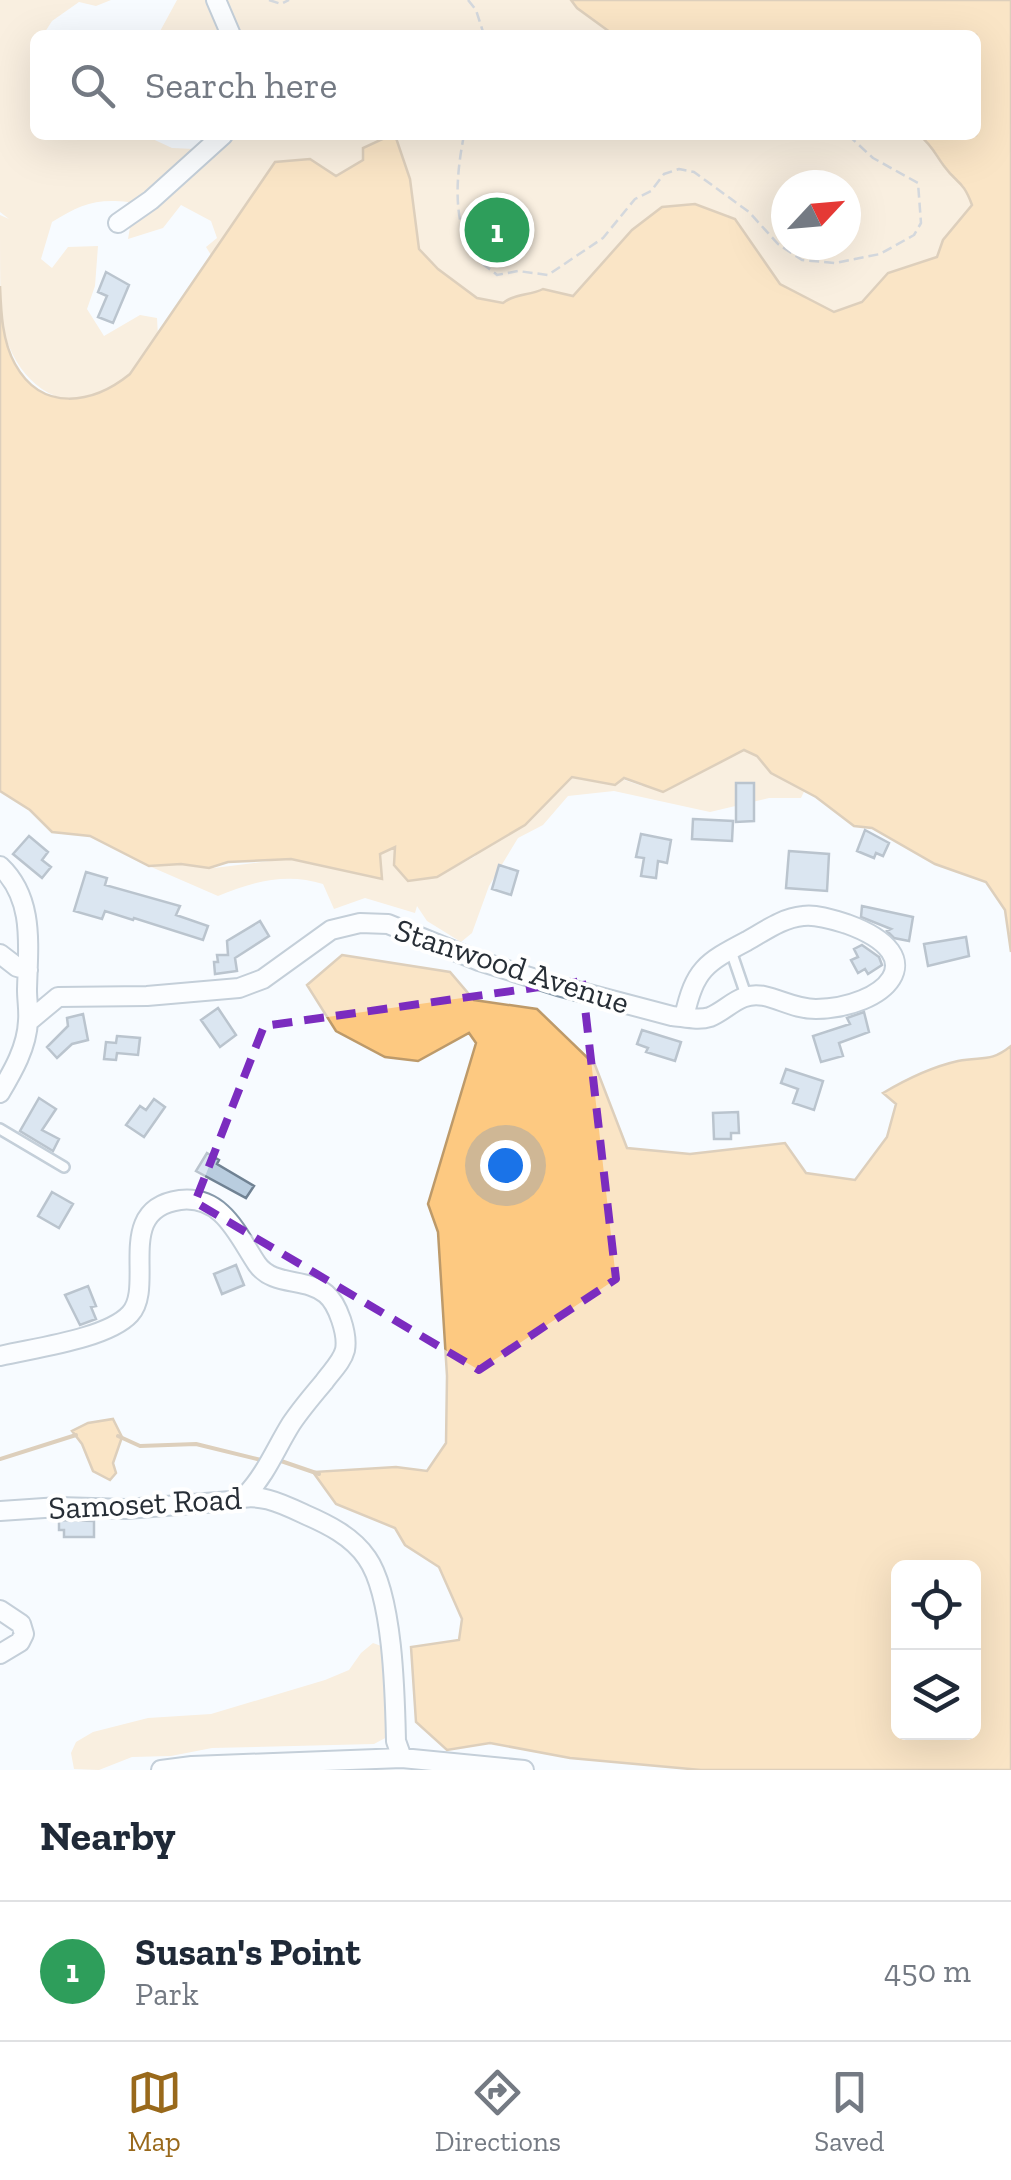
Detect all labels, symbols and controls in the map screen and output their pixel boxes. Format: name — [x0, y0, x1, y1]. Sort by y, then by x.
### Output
search box — [30, 30, 981, 140]
icon: search — [65, 58, 120, 113]
text: Search here — [145, 62, 337, 108]
north arrow — [771, 170, 861, 260]
pin: 1 — [464, 192, 530, 268]
street label: Stanwood Avenue — [390, 910, 634, 1022]
your location — [480, 1140, 531, 1191]
street label: Samoset Road — [47, 1479, 243, 1527]
map controls — [891, 1560, 981, 1740]
button: locate — [891, 1560, 981, 1650]
button: layers — [891, 1650, 981, 1740]
text: Nearby — [40, 1810, 176, 1861]
text: Susan's Point — [135, 1929, 361, 1975]
text: 1 — [66, 1952, 79, 1990]
text: 450 m — [884, 1952, 971, 1990]
text: Park — [135, 1975, 199, 2013]
tab: Map — [127, 2065, 182, 2158]
tab: Directions — [435, 2065, 561, 2158]
tab: Saved — [814, 2065, 884, 2158]

